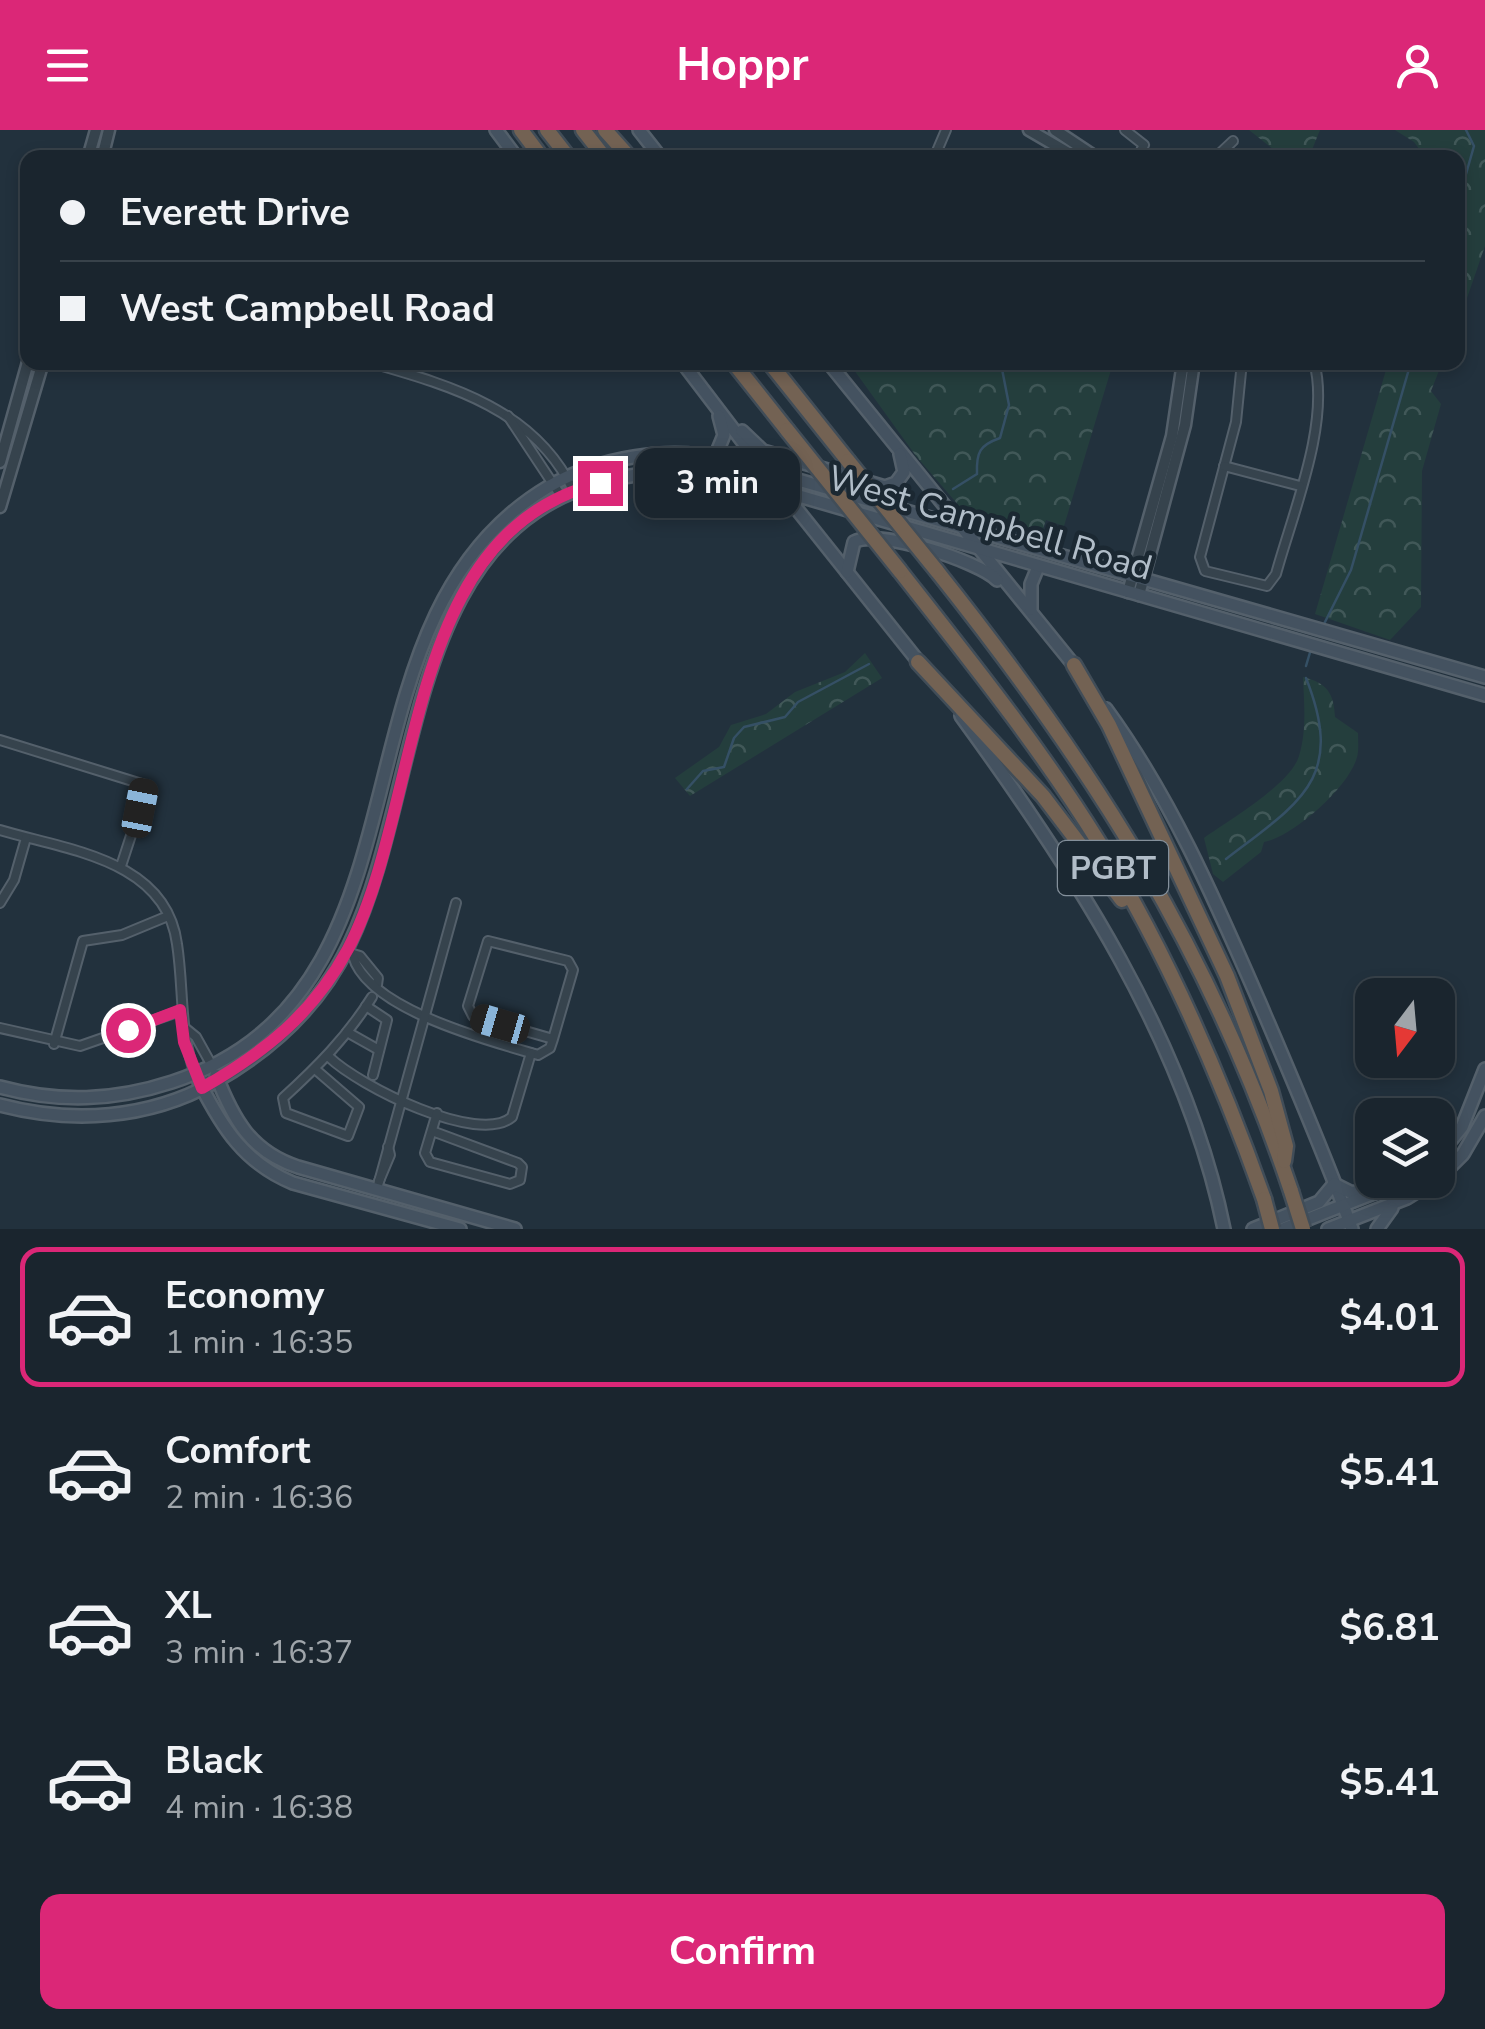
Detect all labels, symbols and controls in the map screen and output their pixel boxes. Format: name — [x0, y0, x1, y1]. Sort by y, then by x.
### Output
text: Hoppr — [676, 35, 809, 96]
icon: menu — [40, 38, 95, 93]
icon: person — [1390, 38, 1445, 93]
text: Everett Drive — [120, 187, 350, 238]
text: West Campbell Road — [120, 283, 495, 334]
callout: 3 min — [635, 448, 800, 518]
street label: West Campbell Road — [822, 454, 1158, 592]
route end — [578, 461, 623, 506]
text: 3 min — [676, 461, 759, 504]
car — [120, 776, 160, 840]
road number: PGBT — [1058, 841, 1168, 895]
north arrow — [1355, 978, 1455, 1078]
map controls — [1355, 978, 1455, 1198]
car — [467, 1001, 533, 1047]
route start — [106, 1008, 151, 1053]
button: layers — [1355, 1098, 1455, 1198]
text: Economy — [165, 1270, 324, 1321]
icon: car — [45, 1272, 135, 1362]
text: $4.01 — [1339, 1292, 1440, 1343]
text: 1 min · 16:35 — [165, 1321, 353, 1364]
text: Comfort — [165, 1425, 310, 1476]
icon: car — [45, 1427, 135, 1517]
text: $5.41 — [1339, 1447, 1440, 1498]
text: 2 min · 16:36 — [165, 1476, 353, 1519]
text: XL — [165, 1580, 212, 1631]
icon: car — [45, 1582, 135, 1672]
text: $6.81 — [1339, 1602, 1440, 1653]
text: 3 min · 16:37 — [165, 1631, 353, 1674]
text: Black — [165, 1735, 262, 1786]
icon: car — [45, 1737, 135, 1827]
text: $5.41 — [1339, 1757, 1440, 1808]
text: 4 min · 16:38 — [165, 1786, 353, 1829]
button: Confirm — [40, 1894, 1445, 2009]

